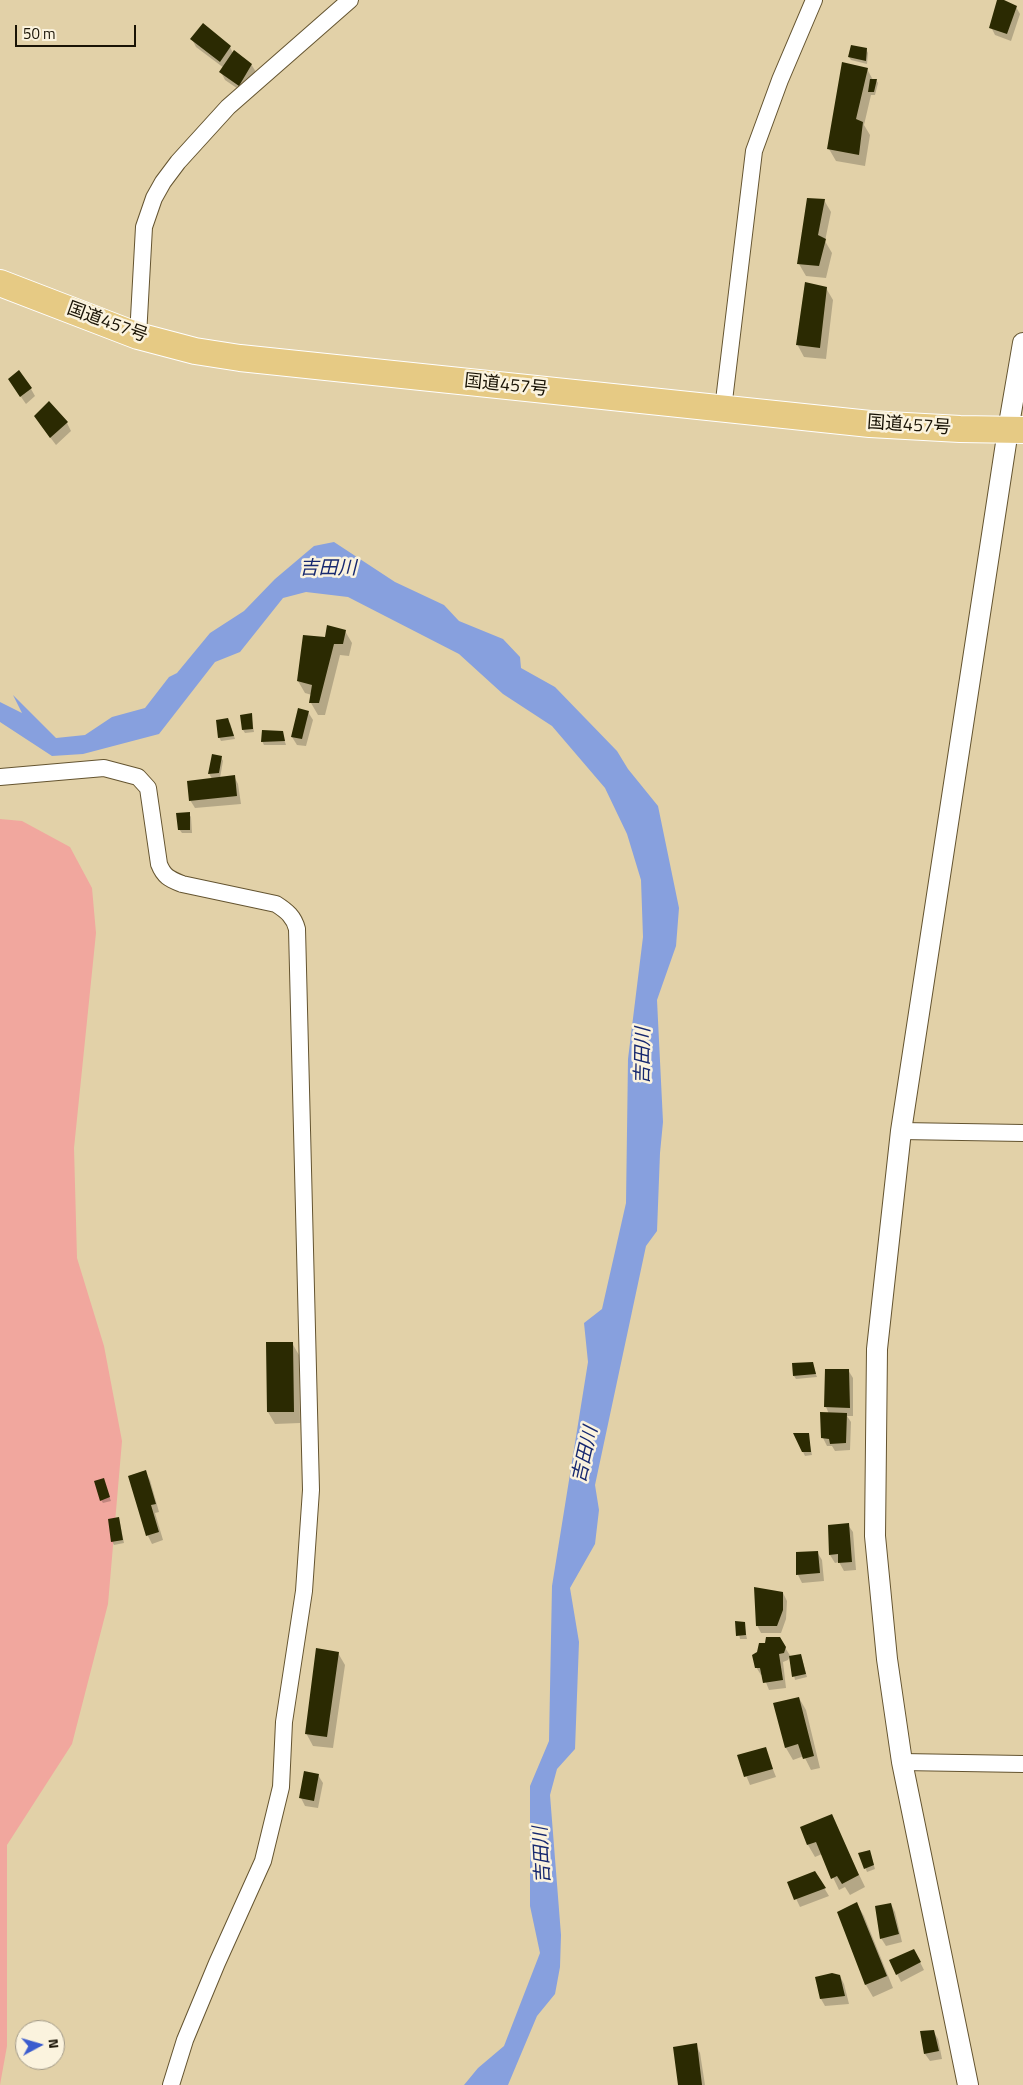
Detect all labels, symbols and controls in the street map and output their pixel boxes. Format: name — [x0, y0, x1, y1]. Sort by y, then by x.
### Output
scale bar — [18, 15, 139, 47]
text: 50 m — [23, 22, 56, 45]
street label: 国道457号 — [64, 298, 150, 348]
street label: 国道457号 — [463, 371, 549, 401]
street label: 国道457号 — [866, 412, 952, 440]
water label: 吉田川 — [300, 558, 356, 580]
water label: 吉田川 — [632, 1027, 656, 1085]
water label: 吉田川 — [568, 1425, 604, 1485]
water label: 吉田川 — [530, 1826, 556, 1884]
north arrow — [15, 2020, 65, 2070]
text: N — [43, 2038, 65, 2049]

